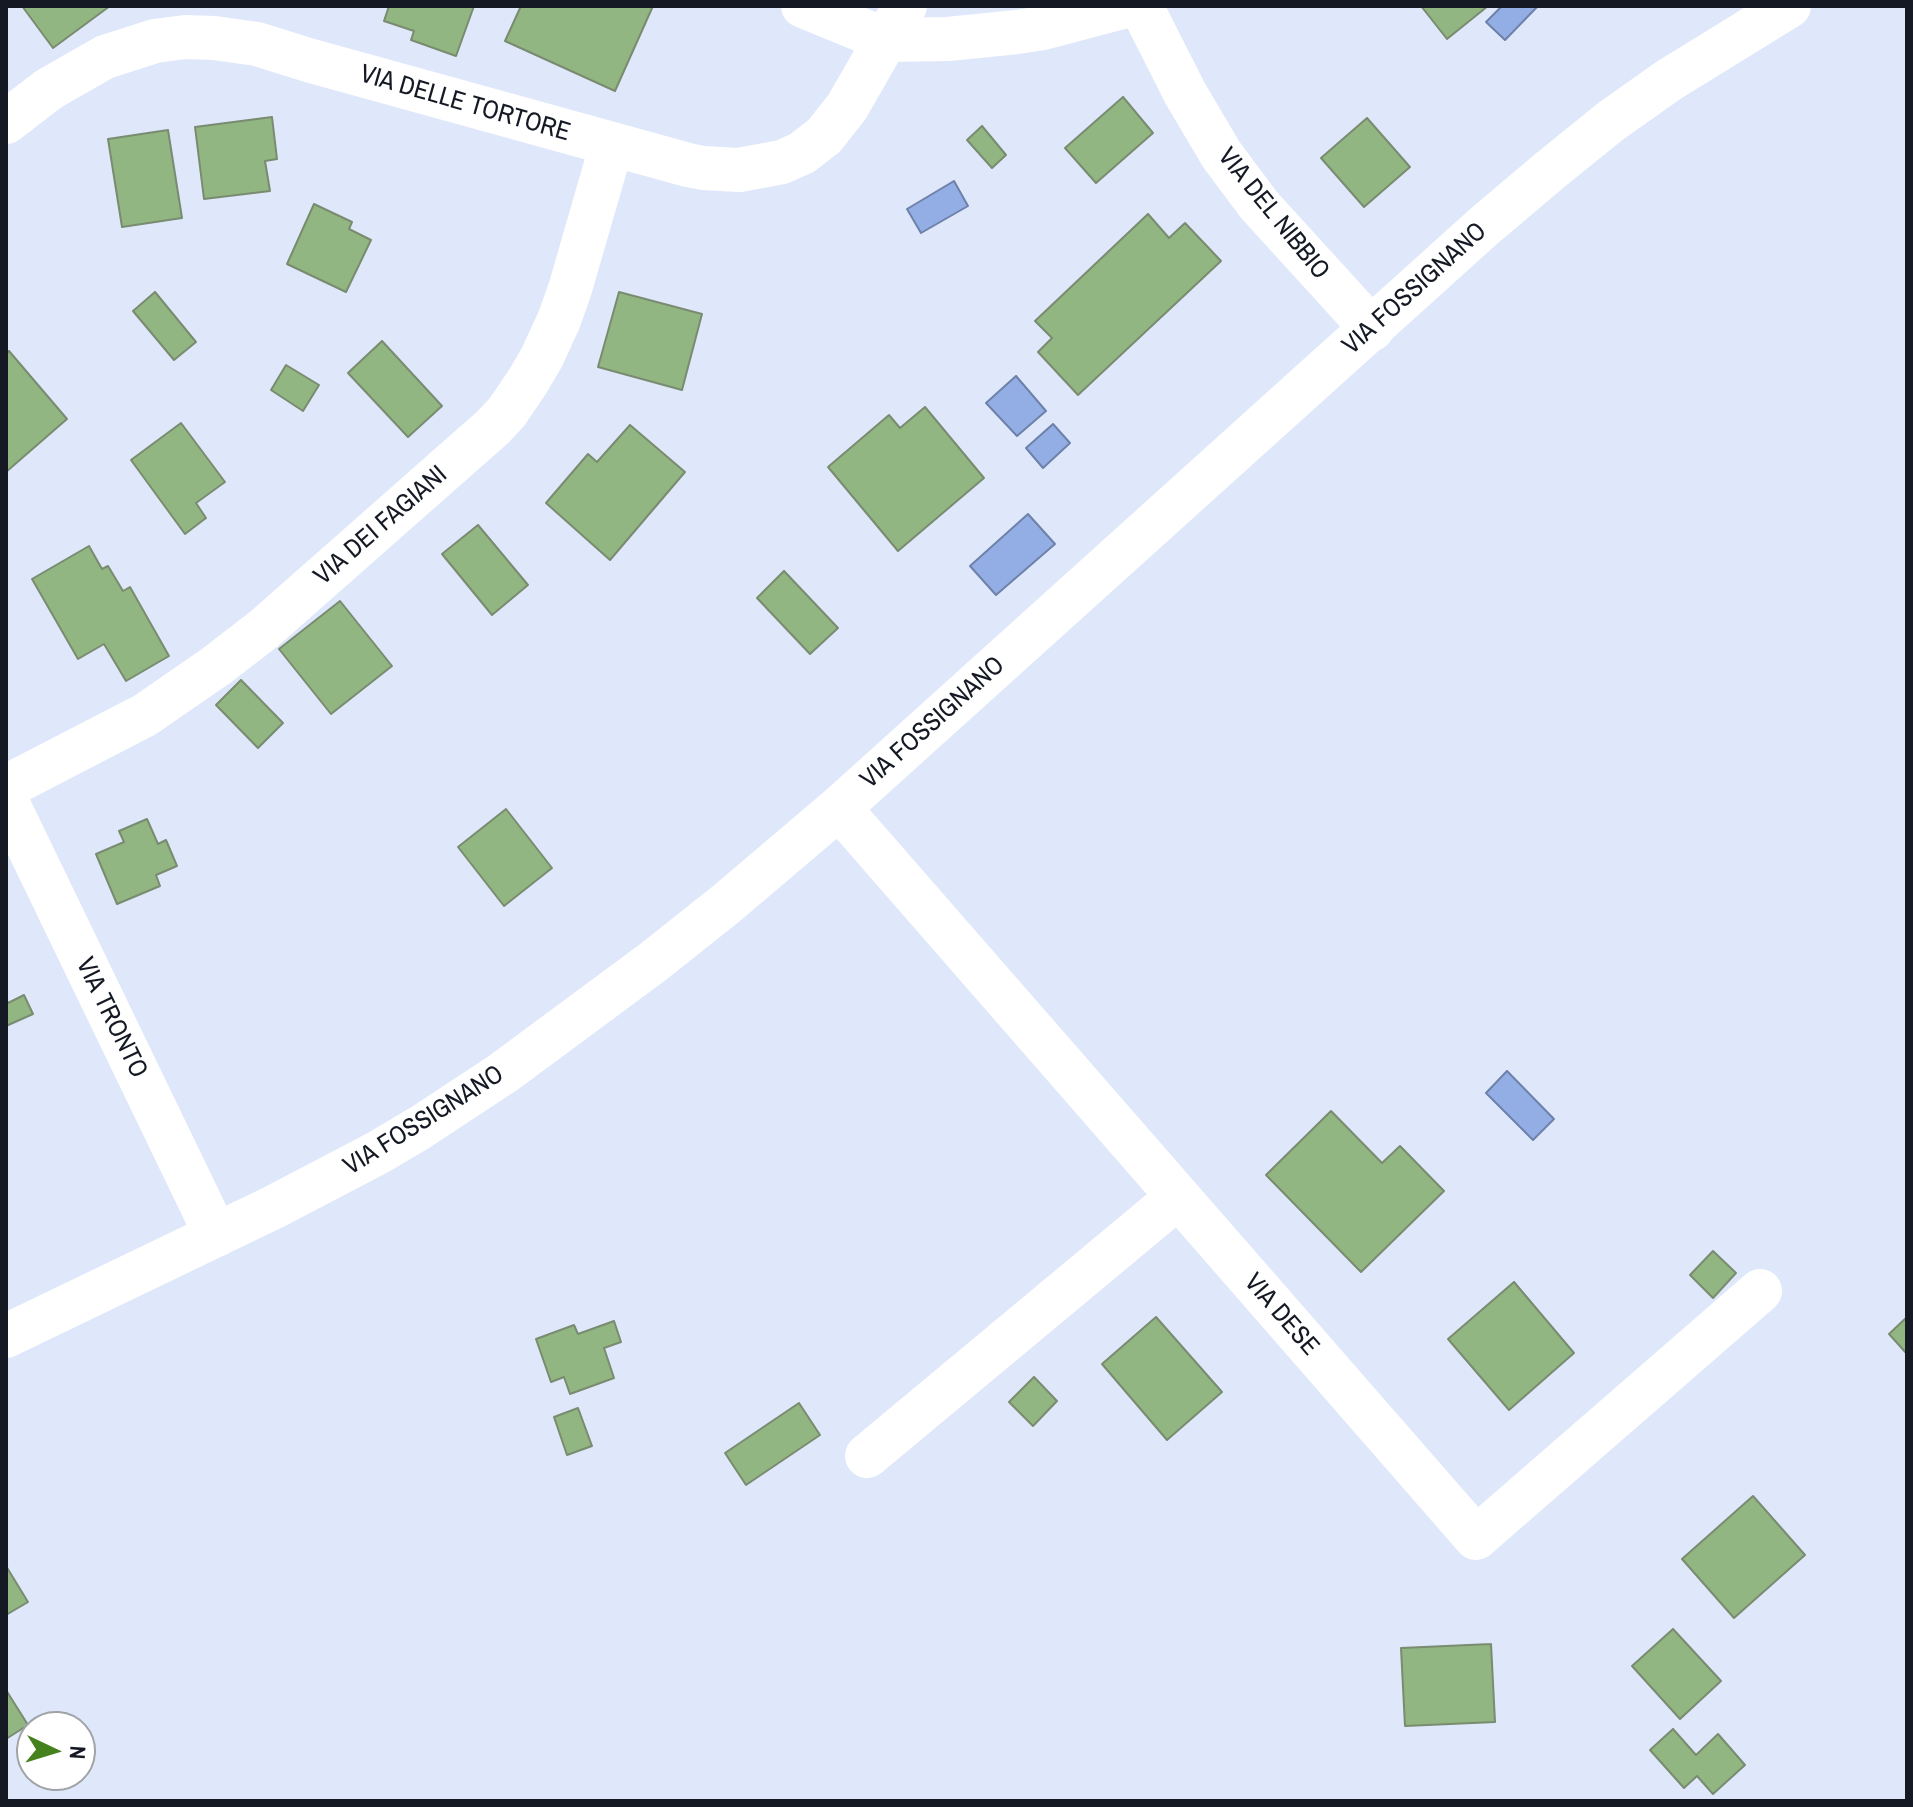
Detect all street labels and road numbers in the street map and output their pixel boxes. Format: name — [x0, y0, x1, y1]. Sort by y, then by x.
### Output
street label: VIA DELLE TORTORE — [356, 59, 574, 149]
street label: VIA DEL NIBBIO — [1211, 142, 1335, 286]
street label: VIA FOSSIGNANO — [1337, 216, 1493, 362]
street label: VIA DEI FAGIANI — [308, 460, 454, 592]
street label: VIA FOSSIGNANO — [855, 650, 1011, 796]
street label: VIA TRONTO — [68, 953, 154, 1083]
street label: VIA FOSSIGNANO — [338, 1059, 510, 1183]
street label: VIA DESE — [1237, 1268, 1325, 1362]

